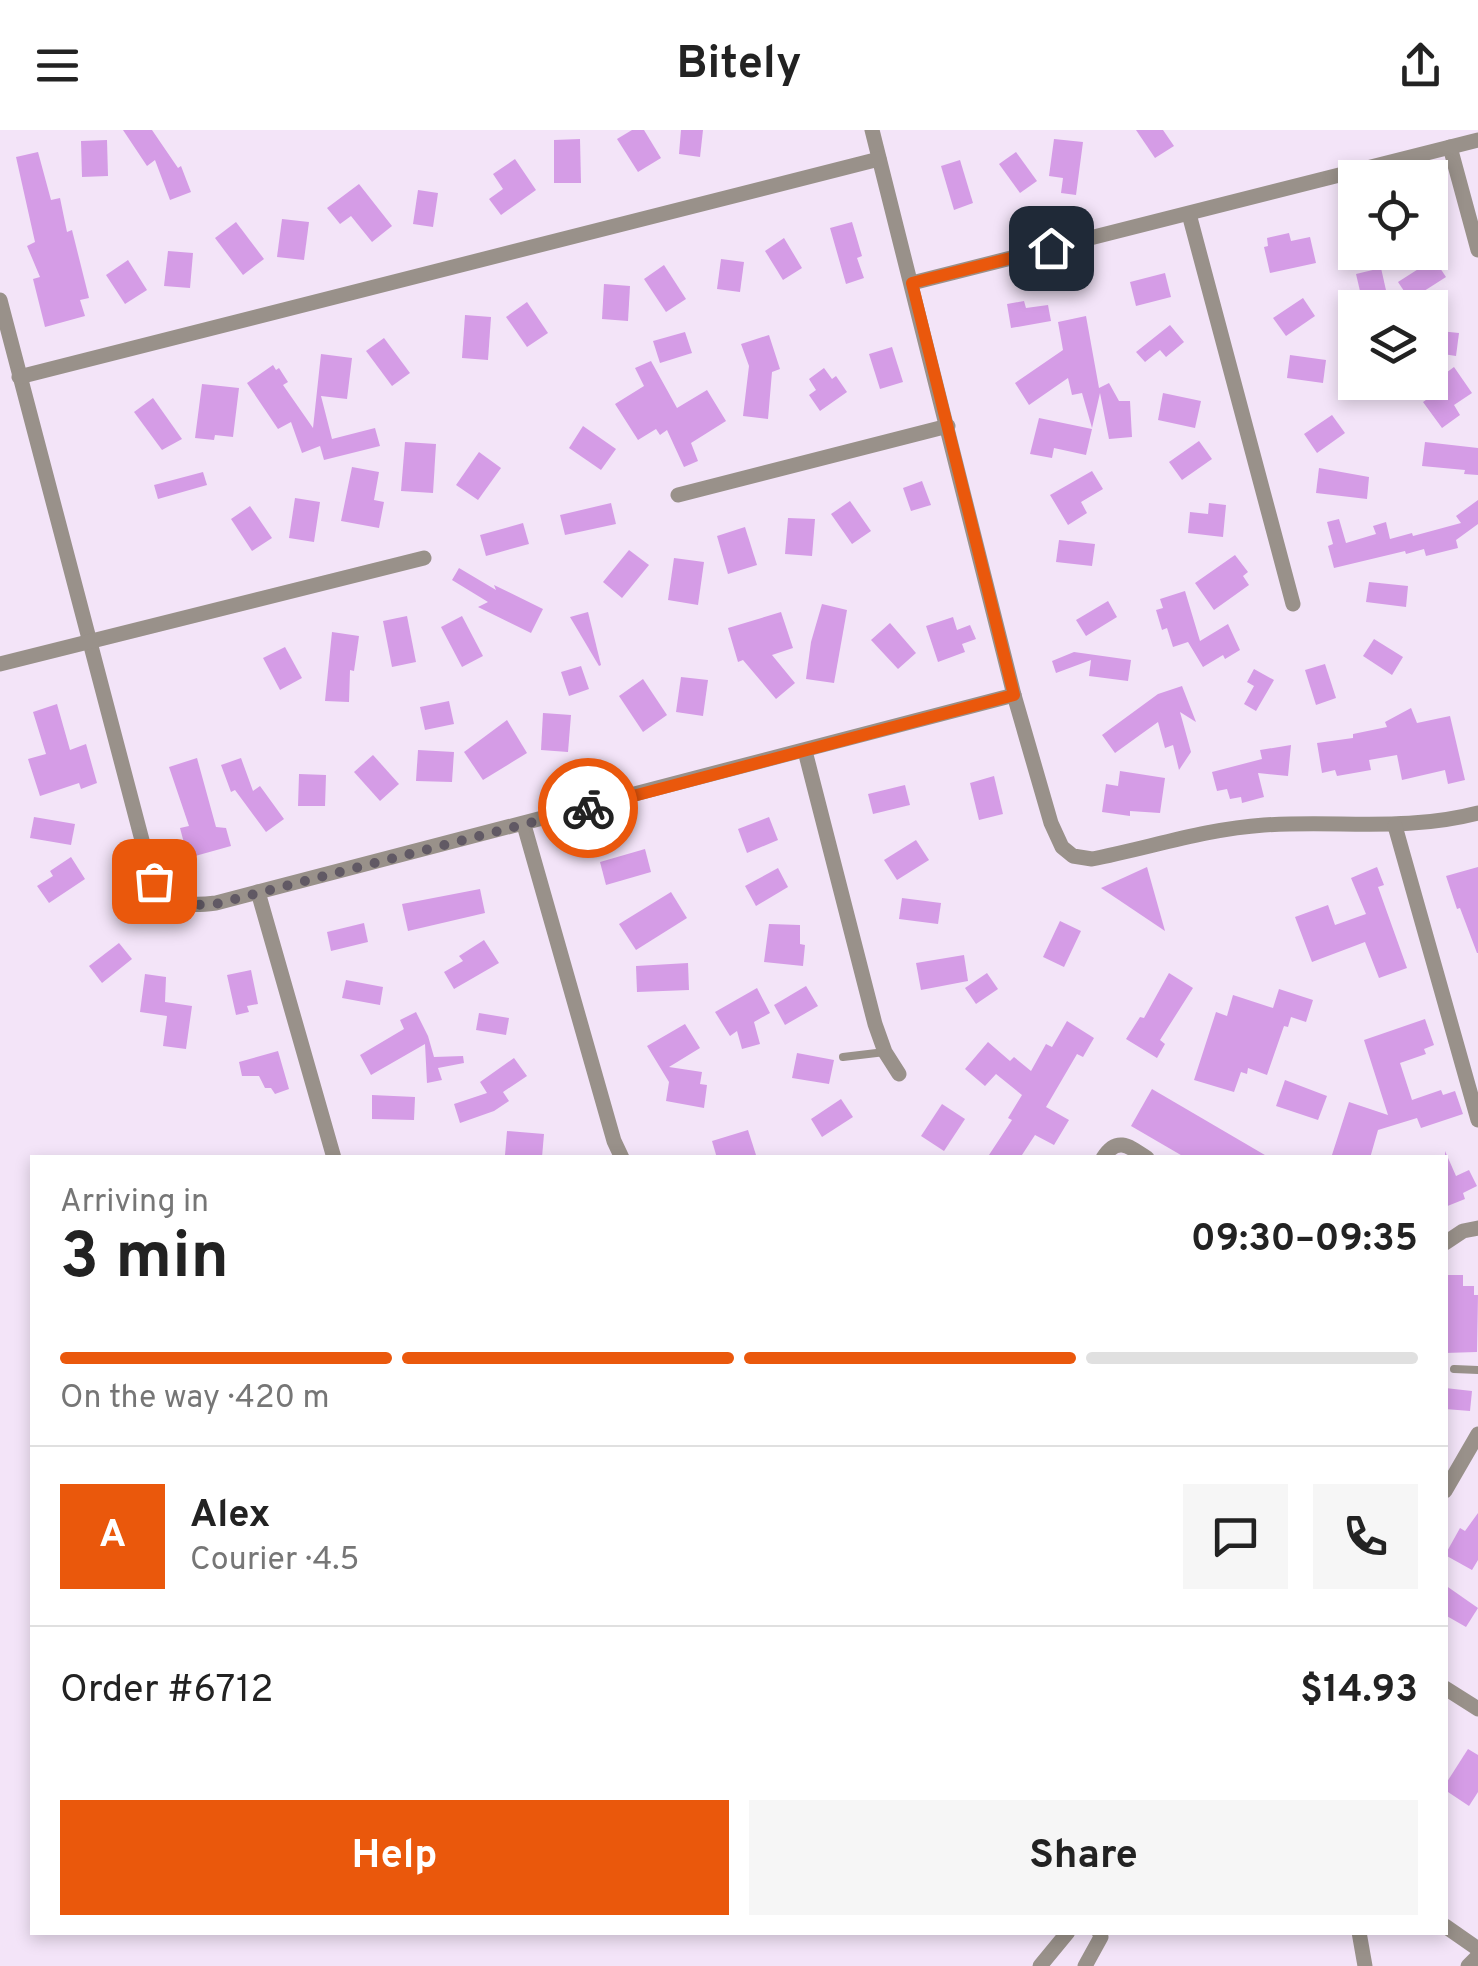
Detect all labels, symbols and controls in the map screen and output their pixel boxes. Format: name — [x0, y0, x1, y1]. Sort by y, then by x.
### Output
text: Bitely — [677, 37, 801, 94]
icon: menu — [30, 38, 85, 93]
icon: share — [1393, 38, 1448, 93]
map controls — [1338, 160, 1448, 400]
button: locate — [1338, 160, 1448, 270]
pin — [1009, 206, 1094, 291]
icon: home — [1024, 221, 1079, 276]
button: layers — [1338, 290, 1448, 400]
courier — [538, 758, 638, 858]
icon: bike — [561, 781, 616, 836]
pin — [112, 839, 197, 924]
icon: bag — [127, 854, 182, 909]
text: Arriving in — [60, 1183, 209, 1223]
text: 09:30–09:35 — [1191, 1216, 1418, 1265]
text: 3 min — [60, 1219, 229, 1301]
text: On the way · 420 m — [60, 1379, 330, 1419]
button: chat — [1183, 1484, 1288, 1589]
button: phone — [1313, 1484, 1418, 1589]
text: Alex — [190, 1492, 270, 1541]
text: A — [99, 1512, 126, 1561]
text: Courier · 4.5 — [190, 1541, 359, 1581]
text: Order #6712 — [60, 1667, 273, 1716]
text: $14.93 — [1300, 1667, 1418, 1716]
button: Help — [60, 1800, 729, 1915]
button: Share — [749, 1800, 1418, 1915]

